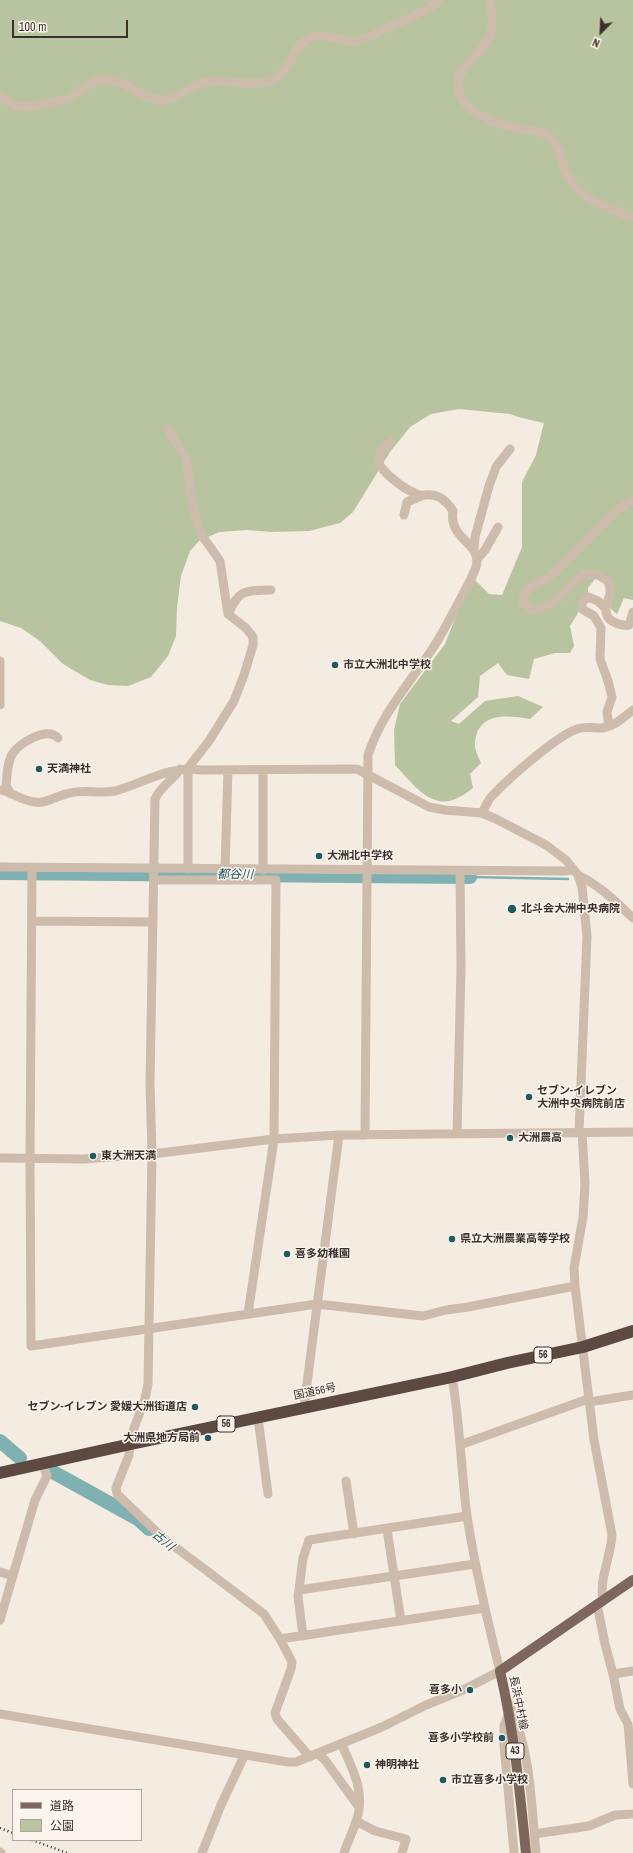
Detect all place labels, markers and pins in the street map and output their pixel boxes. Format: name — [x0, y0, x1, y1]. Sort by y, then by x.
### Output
place label: 市立大洲北中学校 — [343, 658, 431, 672]
marker: 市立大洲北中学校 — [330, 660, 340, 670]
place label: 天満神社 — [47, 762, 91, 776]
marker: 天満神社 — [34, 764, 44, 774]
place label: 大洲北中学校 — [327, 849, 393, 863]
marker: 大洲北中学校 — [314, 851, 324, 861]
place label: 北斗会大洲中央病院 — [521, 902, 620, 916]
marker: 北斗会大洲中央病院 — [506, 903, 518, 915]
place label: セブン-イレブン 大洲中央病院前店 — [537, 1084, 625, 1110]
marker: セブン-イレブン 大洲中央病院前店 — [524, 1092, 534, 1102]
place label: 大洲農高 — [518, 1131, 562, 1145]
marker: 大洲農高 — [505, 1133, 515, 1143]
place label: 東大洲天満 — [101, 1149, 156, 1163]
marker: 東大洲天満 — [88, 1151, 98, 1161]
place label: 県立大洲農業高等学校 — [460, 1232, 570, 1246]
marker: 県立大洲農業高等学校 — [447, 1234, 457, 1244]
place label: 喜多幼稚園 — [295, 1247, 350, 1261]
marker: 喜多幼稚園 — [282, 1249, 292, 1259]
place label: セブン-イレブン 愛媛大洲街道店 — [27, 1400, 187, 1414]
marker: セブン-イレブン 愛媛大洲街道店 — [190, 1402, 200, 1412]
place label: 大洲県地方局前 — [123, 1431, 200, 1445]
marker: 大洲県地方局前 — [203, 1433, 213, 1443]
place label: 喜多小 — [429, 1683, 462, 1697]
marker: 喜多小 — [465, 1685, 475, 1695]
place label: 喜多小学校前 — [428, 1731, 494, 1745]
marker: 喜多小学校前 — [497, 1733, 507, 1743]
place label: 神明神社 — [375, 1758, 419, 1772]
marker: 神明神社 — [362, 1760, 372, 1770]
place label: 市立喜多小学校 — [451, 1773, 528, 1787]
marker: 市立喜多小学校 — [438, 1775, 448, 1785]

